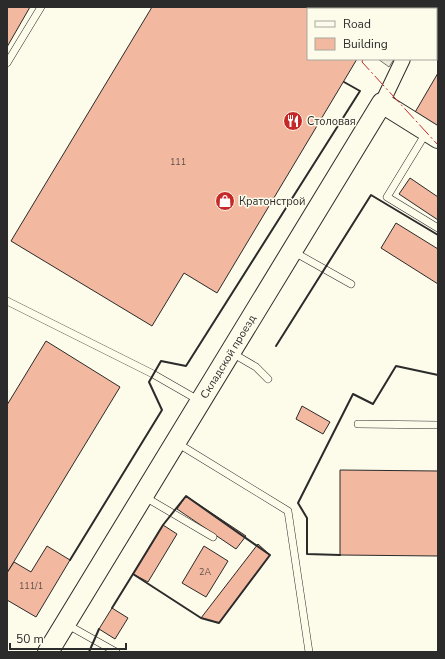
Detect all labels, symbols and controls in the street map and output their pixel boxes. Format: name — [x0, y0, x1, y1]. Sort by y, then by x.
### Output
legend — [307, 8, 437, 60]
text: Road — [343, 16, 371, 32]
text: Building — [343, 36, 388, 52]
restaurant icon: Столовая — [282, 110, 304, 132]
place label: Столовая — [307, 114, 356, 129]
house number: 111 — [170, 156, 186, 168]
shop icon: Кратонстрой — [214, 190, 236, 212]
place label: Кратонстрой — [239, 194, 305, 209]
street label: Складской проезд — [197, 311, 259, 401]
house number: 2А — [199, 566, 211, 578]
house number: 111/1 — [19, 580, 43, 592]
scale bar — [10, 625, 126, 651]
text: 50 m — [16, 631, 44, 647]

